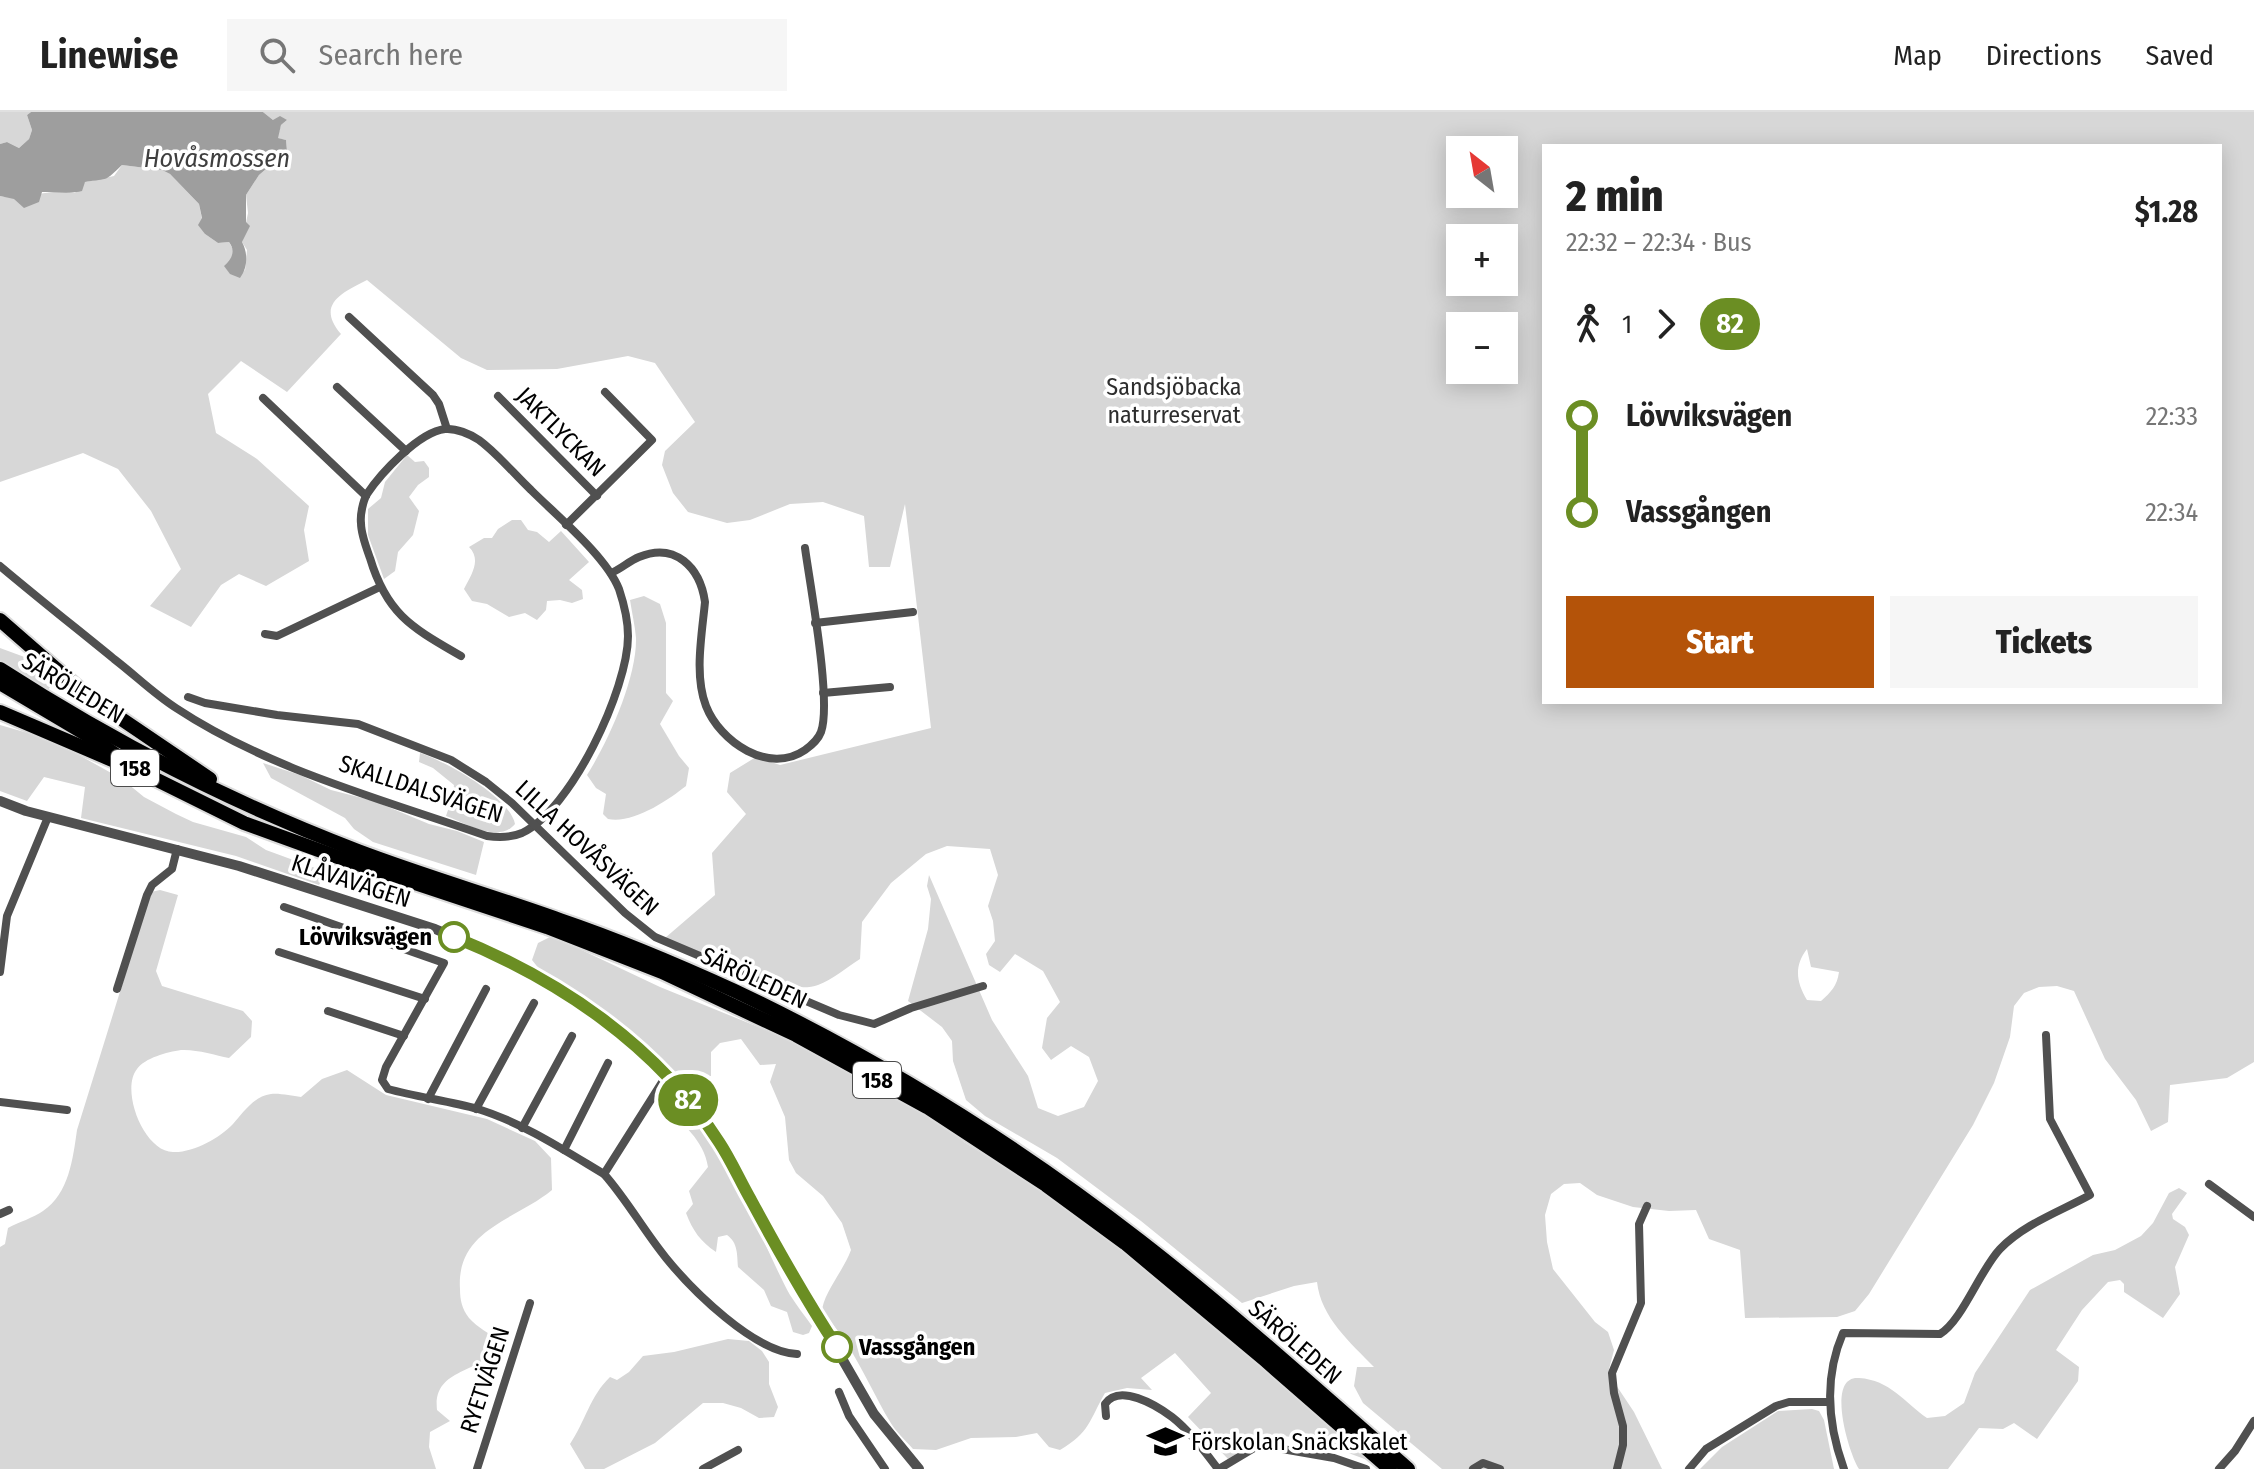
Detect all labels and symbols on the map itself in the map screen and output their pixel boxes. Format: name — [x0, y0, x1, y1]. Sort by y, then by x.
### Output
north arrow — [1446, 136, 1518, 208]
water label: Hovåsmossen — [144, 143, 290, 174]
park label: Sandsjöbacka naturreservat — [1106, 373, 1242, 429]
street label: JAKTLYCKAN — [511, 382, 611, 482]
street label: SÄRÖLEDEN — [17, 647, 129, 729]
street label: SKALLDALSVÄGEN — [336, 749, 506, 829]
road number: 158 — [111, 750, 159, 786]
street label: LILLA HOVÅSVÄGEN — [510, 774, 665, 922]
street label: KLÅVAVÄGEN — [288, 848, 414, 913]
marker: Lövviksvägen — [439, 922, 469, 952]
place label: Lövviksvägen — [299, 923, 432, 951]
street label: SÄRÖLEDEN — [696, 941, 812, 1015]
road number: 158 — [853, 1062, 901, 1098]
line badge: 82 — [652, 1074, 724, 1126]
street label: SÄRÖLEDEN — [1243, 1294, 1347, 1390]
street label: RYETVÄGEN — [455, 1323, 515, 1437]
marker: Vassgången — [822, 1332, 852, 1362]
place label: Vassgången — [858, 1333, 975, 1361]
school or university icon: Förskolan Snäckskalet — [1146, 1423, 1184, 1461]
place label: Förskolan Snäckskalet — [1191, 1428, 1408, 1456]

